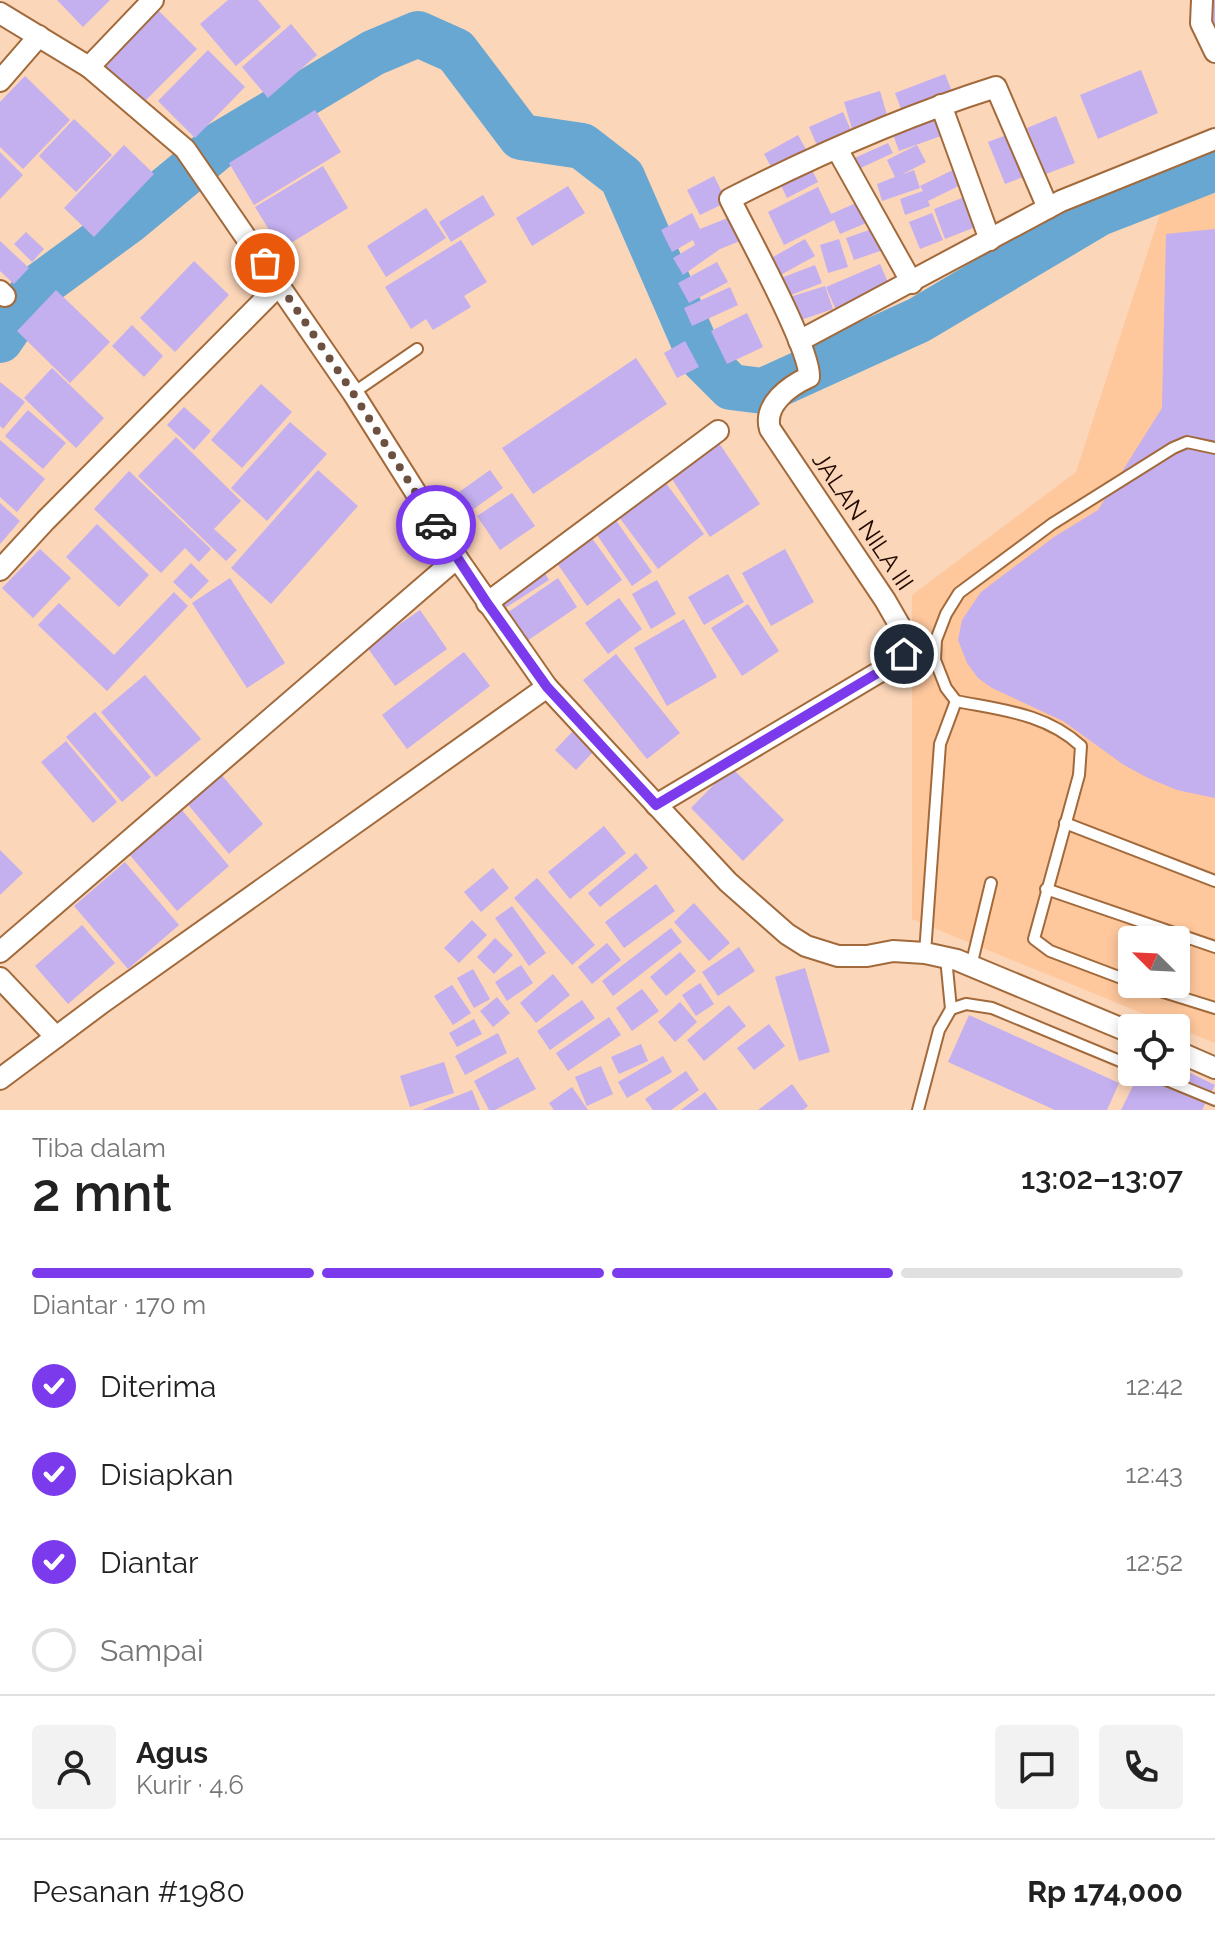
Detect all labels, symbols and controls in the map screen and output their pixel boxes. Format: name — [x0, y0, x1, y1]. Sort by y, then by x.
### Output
pin — [231, 229, 299, 297]
icon: bag — [243, 241, 287, 285]
street label: JALAN NILA III — [806, 446, 920, 596]
courier — [396, 485, 476, 565]
icon: car — [414, 503, 458, 547]
pin — [870, 620, 938, 688]
icon: home — [882, 632, 926, 676]
north arrow — [1118, 926, 1190, 998]
map controls — [1118, 926, 1190, 1086]
button: locate — [1118, 1014, 1190, 1086]
text: Tiba dalam — [32, 1133, 166, 1163]
text: 13:02–13:07 — [1021, 1161, 1183, 1196]
text: 2 mnt — [32, 1162, 172, 1223]
text: Diantar · 170 m — [32, 1290, 206, 1320]
icon: check — [32, 1364, 76, 1408]
text: Diterima — [100, 1369, 216, 1404]
text: 12:42 — [1126, 1371, 1183, 1401]
icon: check — [32, 1452, 76, 1496]
text: Disiapkan — [100, 1457, 234, 1492]
text: 12:43 — [1125, 1459, 1183, 1489]
icon: check — [32, 1540, 76, 1584]
text: Diantar — [100, 1545, 199, 1580]
text: 12:52 — [1126, 1547, 1183, 1577]
text: Sampai — [100, 1633, 204, 1668]
button: person — [32, 1725, 116, 1809]
button: chat — [995, 1725, 1079, 1809]
button: phone — [1099, 1725, 1183, 1809]
text: Agus — [136, 1735, 208, 1770]
text: Kurir · 4.6 — [136, 1770, 244, 1800]
text: Pesanan #1980 — [32, 1874, 245, 1909]
text: Rp 174,000 — [1027, 1874, 1183, 1909]

